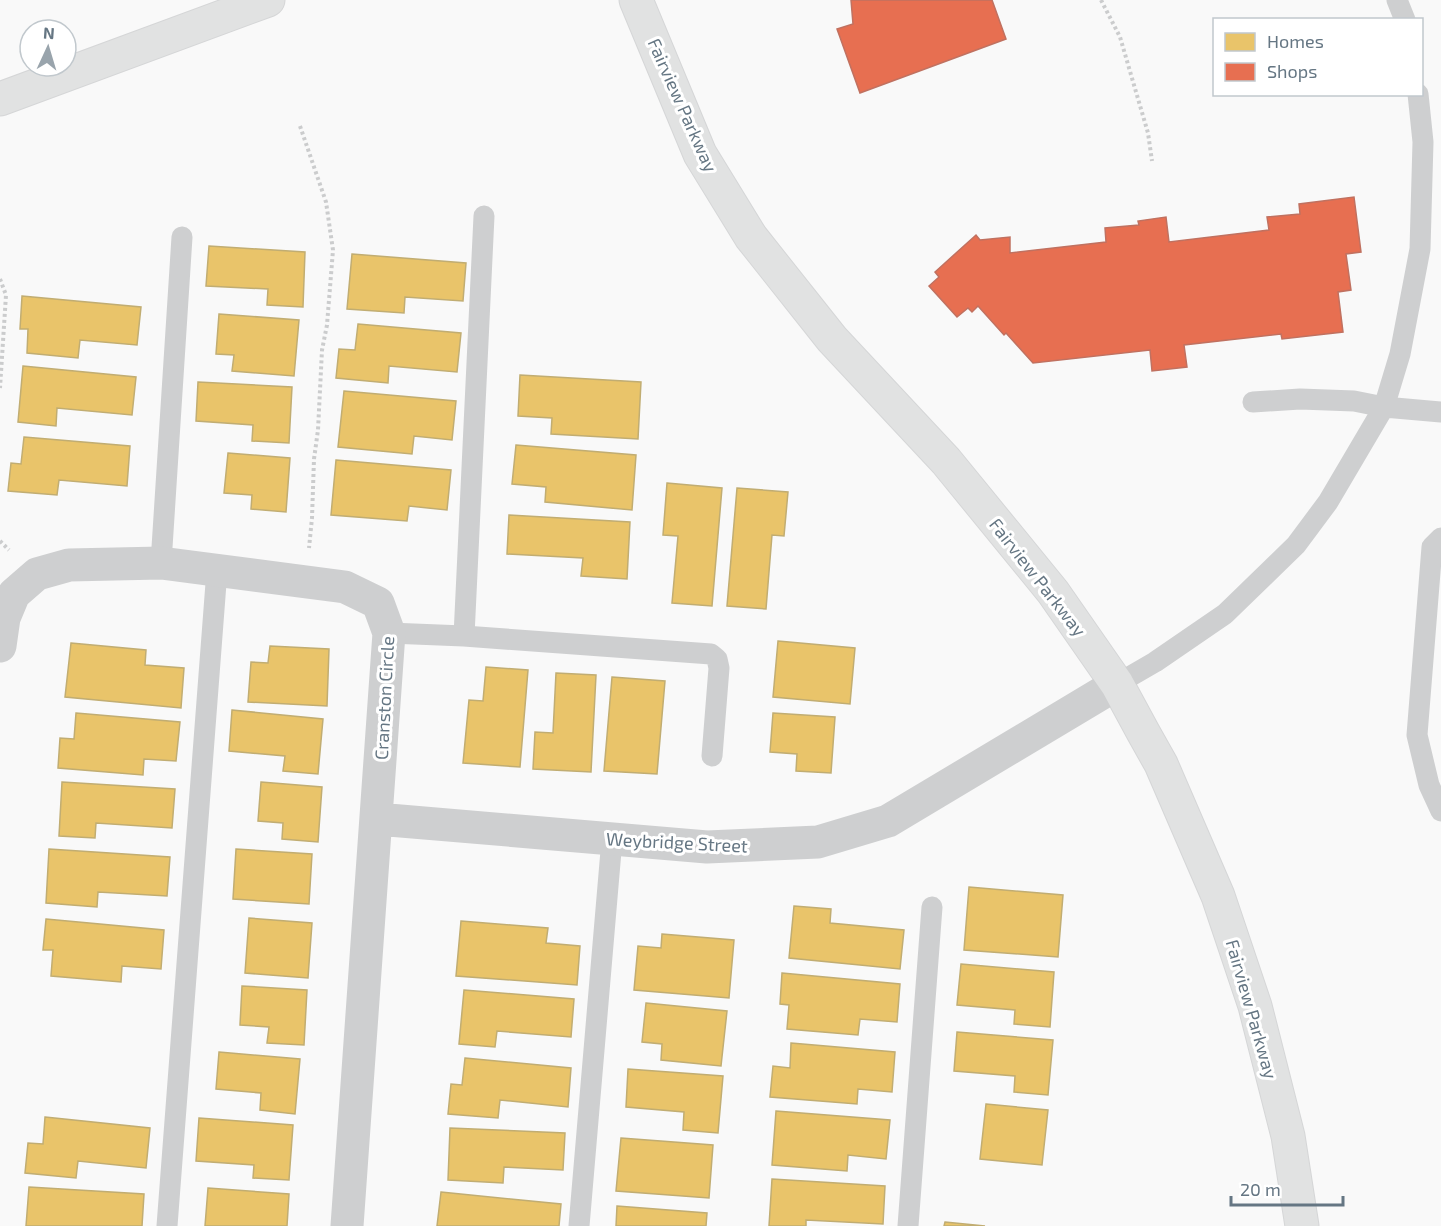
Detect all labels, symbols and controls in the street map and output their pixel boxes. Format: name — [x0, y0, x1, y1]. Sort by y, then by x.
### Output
north arrow — [18, 18, 78, 78]
legend — [1213, 18, 1423, 96]
text: N — [43, 23, 56, 42]
text: Homes — [1267, 30, 1324, 52]
street label: Fairview Parkway — [644, 35, 723, 176]
text: Shops — [1267, 60, 1317, 82]
street label: Fairview Parkway — [985, 513, 1091, 641]
street label: Cranston Circle — [370, 635, 398, 761]
street label: Weybridge Street — [606, 827, 749, 857]
street label: Fairview Parkway — [1222, 937, 1283, 1082]
scale bar — [1231, 1169, 1344, 1207]
text: 20 m — [1240, 1178, 1281, 1200]

